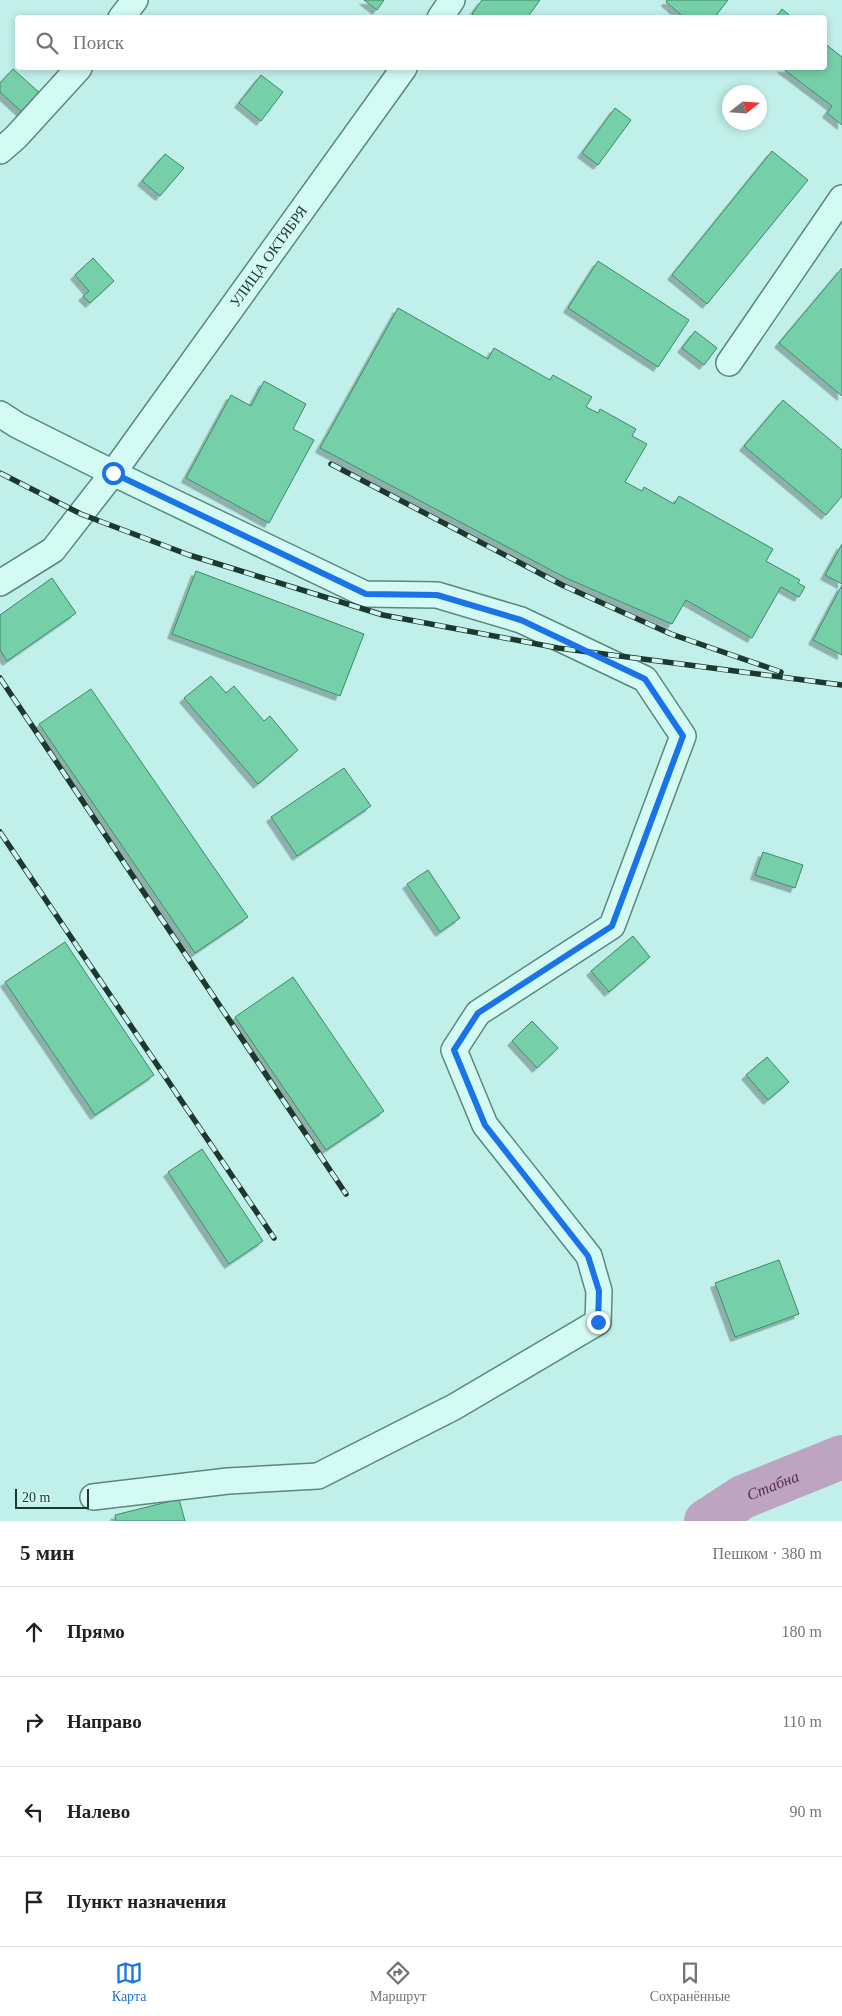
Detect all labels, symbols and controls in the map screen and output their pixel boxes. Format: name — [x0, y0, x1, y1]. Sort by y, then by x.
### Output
search box — [15, 15, 827, 70]
icon: search — [33, 29, 61, 57]
text: Поиск — [73, 32, 124, 53]
north arrow — [722, 85, 767, 130]
street label: УЛИЦА ОКТЯБРЯ — [227, 203, 310, 310]
route start — [102, 462, 125, 485]
route end — [587, 1311, 610, 1334]
water label: Стабна — [744, 1467, 801, 1504]
scale bar — [15, 1486, 89, 1509]
text: 20 m — [22, 1490, 50, 1505]
text: 5 мин — [20, 1541, 74, 1565]
text: Пешком · 380 m — [712, 1545, 822, 1562]
icon: ahead — [20, 1618, 48, 1646]
text: Прямо — [67, 1621, 125, 1642]
text: 180 m — [782, 1623, 822, 1640]
icon: right — [20, 1708, 48, 1736]
text: Направо — [67, 1711, 142, 1732]
text: 110 m — [782, 1713, 822, 1730]
icon: left — [20, 1798, 48, 1826]
text: Налево — [67, 1801, 130, 1822]
text: 90 m — [790, 1803, 822, 1820]
icon: arrive — [20, 1888, 48, 1916]
text: Пункт назначения — [67, 1891, 226, 1912]
tab: Карта — [112, 1959, 146, 2005]
tab: Маршрут — [370, 1959, 426, 2005]
tab: Сохранённые — [650, 1959, 730, 2005]

